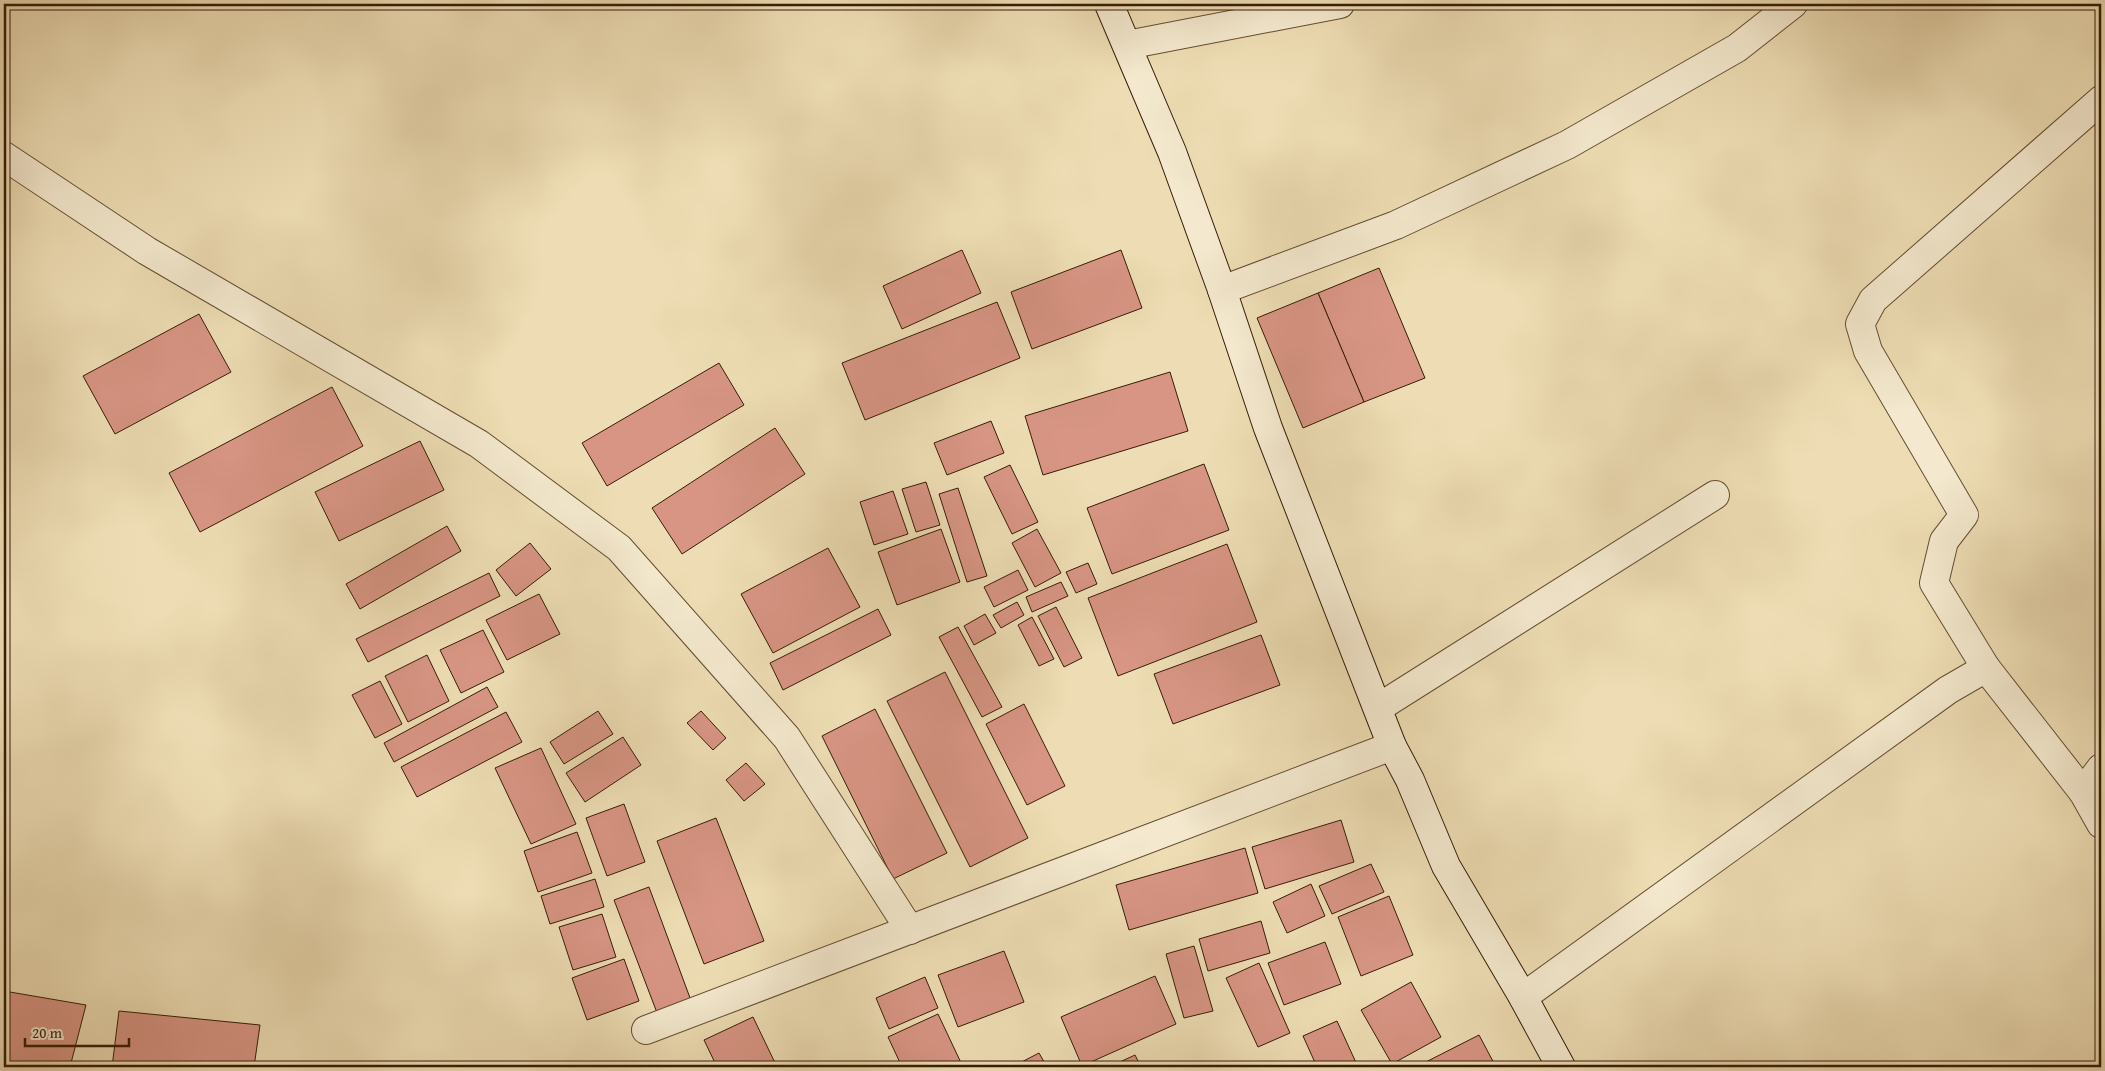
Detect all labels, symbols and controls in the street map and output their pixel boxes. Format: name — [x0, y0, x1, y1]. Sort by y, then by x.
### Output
scale bar — [25, 1016, 129, 1048]
text: 20 m — [32, 1022, 63, 1043]

